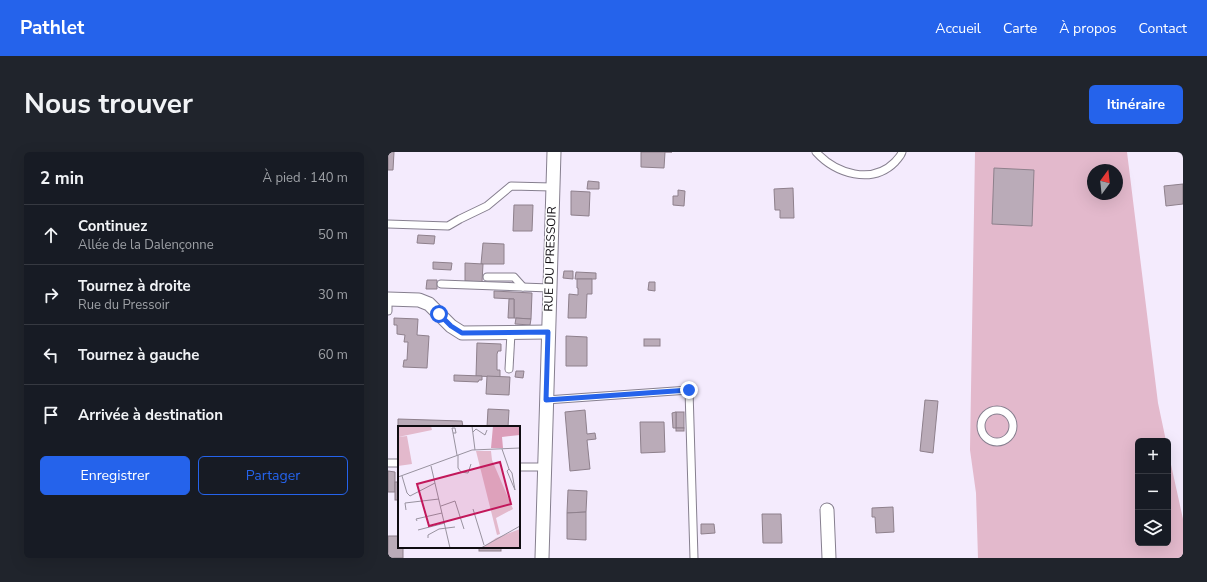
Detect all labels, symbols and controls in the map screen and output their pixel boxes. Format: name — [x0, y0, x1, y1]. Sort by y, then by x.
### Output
text: Pathlet — [20, 15, 84, 41]
text: Accueil — [935, 19, 981, 38]
text: Carte — [1003, 19, 1037, 38]
text: À propos — [1059, 19, 1117, 38]
text: Contact — [1139, 19, 1187, 38]
text: Nous trouver — [24, 85, 193, 123]
button: Itinéraire — [1089, 85, 1183, 124]
north arrow — [1087, 164, 1123, 200]
text: 2 min — [40, 167, 84, 190]
text: À pied · 140 m — [263, 169, 348, 187]
street label: RUE DU PRESSOIR — [540, 206, 560, 312]
text: Continuez — [78, 216, 147, 236]
icon: ahead — [40, 224, 62, 246]
text: 50 m — [318, 226, 348, 244]
text: Allée de la Dalençonne — [78, 236, 214, 254]
text: Tournez à droite — [78, 276, 191, 296]
icon: right — [40, 284, 62, 306]
text: 30 m — [318, 286, 348, 304]
text: Rue du Pressoir — [78, 296, 169, 314]
route start — [430, 305, 448, 323]
icon: left — [40, 344, 62, 366]
text: Tournez à gauche — [78, 345, 200, 365]
text: 60 m — [318, 346, 348, 364]
route end — [680, 381, 698, 399]
icon: arrive — [40, 404, 62, 426]
text: Arrivée à destination — [78, 405, 223, 425]
inset map — [398, 426, 520, 548]
map controls — [1135, 438, 1171, 546]
button: + — [1135, 438, 1171, 474]
button: Enregistrer — [40, 456, 190, 495]
button: Partager — [198, 456, 348, 495]
button: − — [1135, 474, 1171, 510]
button: layers — [1135, 510, 1171, 546]

